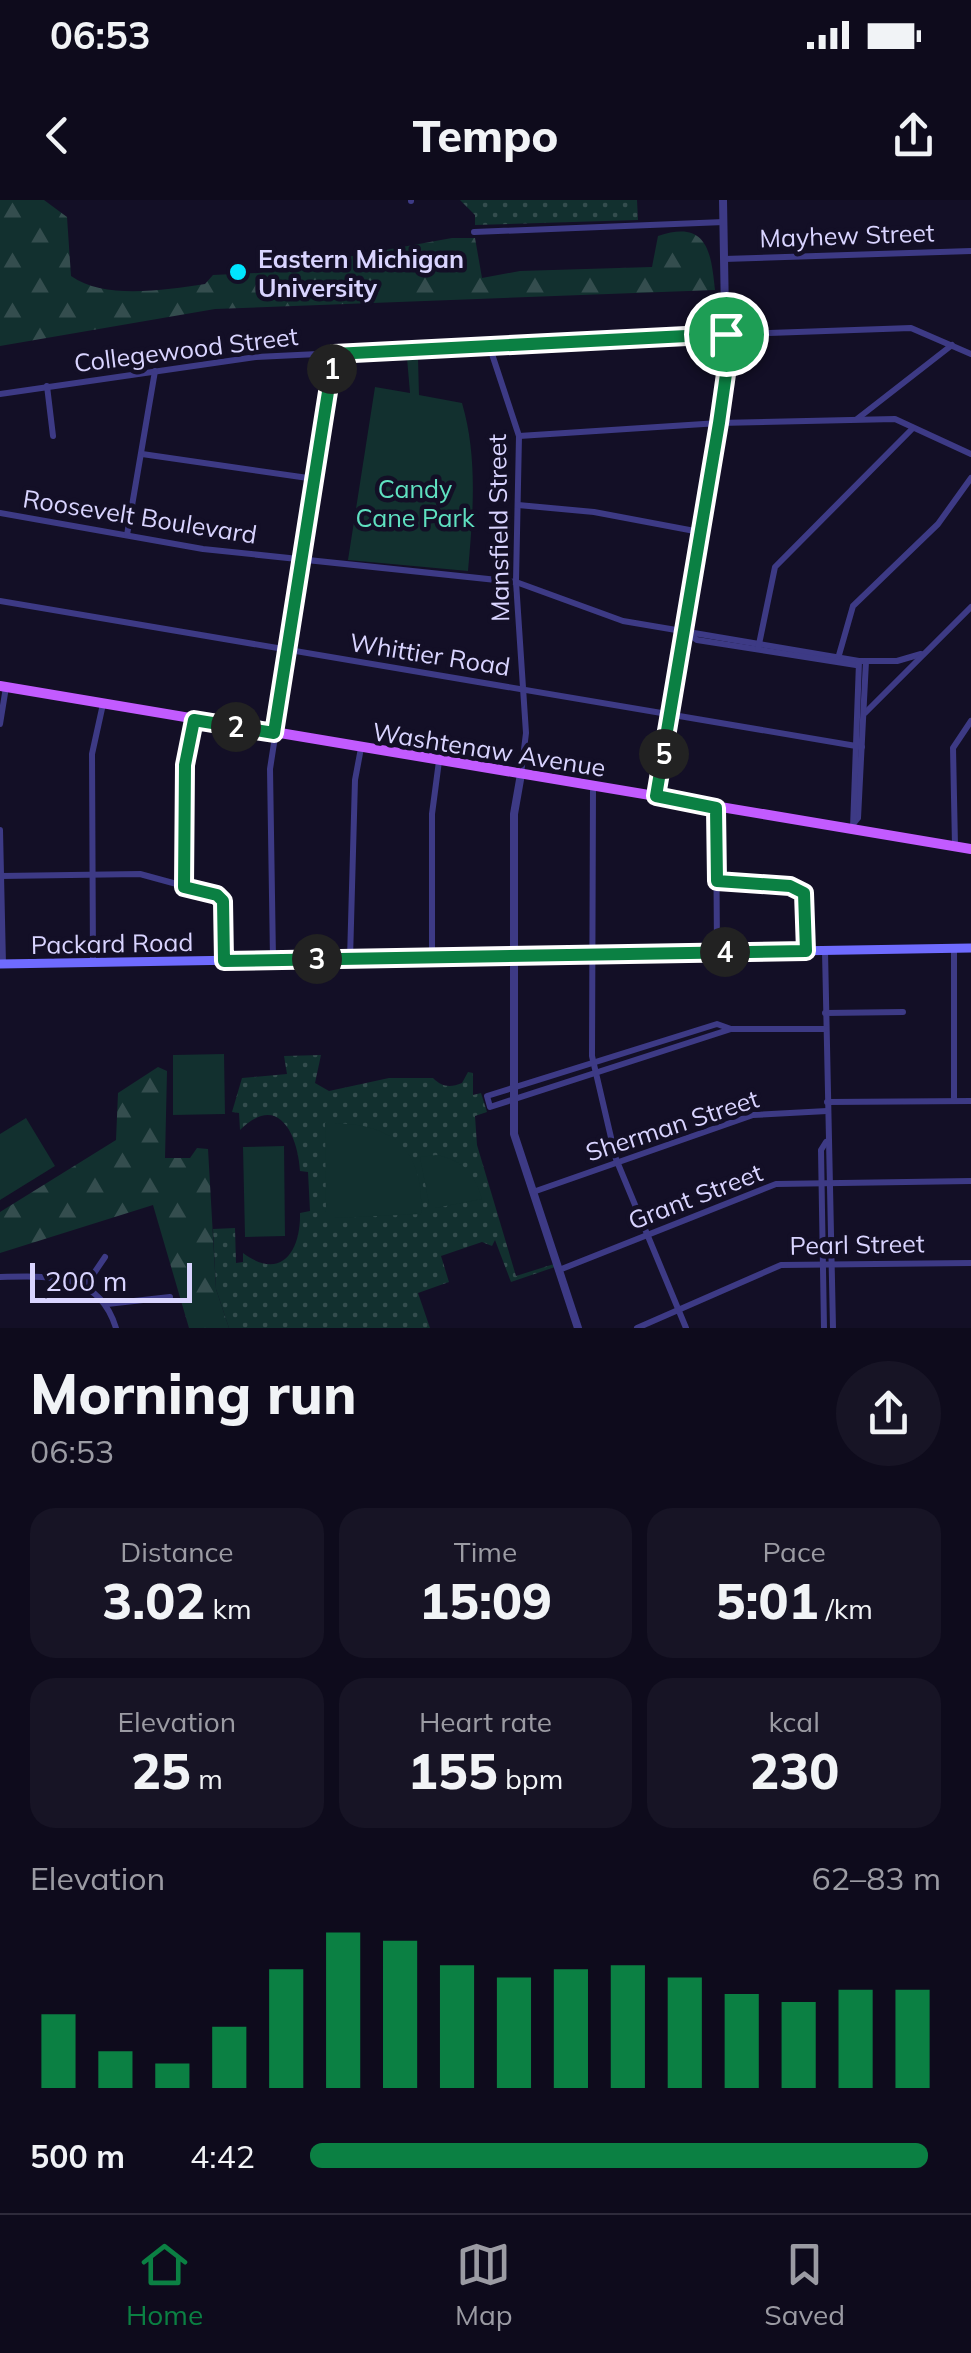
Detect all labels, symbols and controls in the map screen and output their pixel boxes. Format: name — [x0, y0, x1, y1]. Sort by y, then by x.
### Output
text: 06:53 — [50, 11, 151, 59]
text: Tempo — [412, 107, 559, 163]
icon: back — [30, 108, 85, 163]
icon: share — [886, 108, 941, 163]
street label: Mayhew Street — [759, 216, 935, 254]
place label: Eastern Michigan University — [258, 243, 464, 303]
marker: Eastern Michigan University — [227, 261, 249, 283]
pin — [684, 292, 769, 377]
icon: arrive — [699, 307, 754, 362]
street label: Collegewood Street — [72, 320, 300, 378]
pin: 1 — [307, 344, 357, 394]
text: 1 — [324, 351, 340, 386]
street label: Mansfield Street — [481, 433, 515, 622]
park label: Candy Cane Park — [355, 473, 476, 533]
street label: Roosevelt Boulevard — [21, 482, 259, 550]
street label: Whittier Road — [348, 626, 512, 682]
pin: 2 — [211, 702, 261, 752]
text: 2 — [228, 709, 244, 744]
street label: Washtenaw Avenue — [370, 715, 608, 783]
pin: 5 — [639, 729, 689, 779]
text: 5 — [656, 736, 672, 771]
street label: Packard Road — [30, 926, 194, 960]
pin: 4 — [700, 927, 750, 977]
pin: 3 — [292, 934, 342, 984]
text: 4 — [717, 934, 733, 969]
text: 3 — [309, 941, 325, 976]
street label: Sherman Street — [582, 1082, 763, 1168]
street label: Grant Street — [623, 1156, 767, 1236]
street label: Pearl Street — [789, 1227, 925, 1261]
scale bar — [30, 1258, 192, 1302]
text: 200 m — [45, 1263, 127, 1298]
text: Morning run — [30, 1359, 357, 1428]
button: share — [836, 1361, 941, 1466]
text: 06:53 — [30, 1431, 114, 1471]
text: Distance — [120, 1534, 233, 1569]
text: Time — [454, 1534, 517, 1569]
text: Pace — [763, 1534, 826, 1569]
text: 3.02 — [102, 1569, 205, 1632]
text: 15:09 — [419, 1569, 552, 1632]
text: 5:01 — [716, 1569, 819, 1632]
text: km — [205, 1591, 251, 1626]
text: /km — [819, 1591, 873, 1626]
text: Elevation — [118, 1704, 236, 1739]
text: Heart rate — [419, 1704, 552, 1739]
text: kcal — [769, 1704, 820, 1739]
text: 25 — [131, 1739, 191, 1802]
text: 155 — [408, 1739, 498, 1802]
text: 230 — [749, 1739, 839, 1802]
text: m — [191, 1761, 223, 1796]
text: bpm — [498, 1761, 563, 1796]
text: Elevation — [30, 1858, 165, 1898]
text: 62–83 m — [812, 1858, 941, 1898]
text: 500 m — [30, 2136, 125, 2176]
text: 4:42 — [190, 2136, 255, 2176]
tab: Home — [126, 2237, 203, 2332]
tab: Map — [455, 2237, 513, 2332]
tab: Saved — [764, 2237, 845, 2332]

